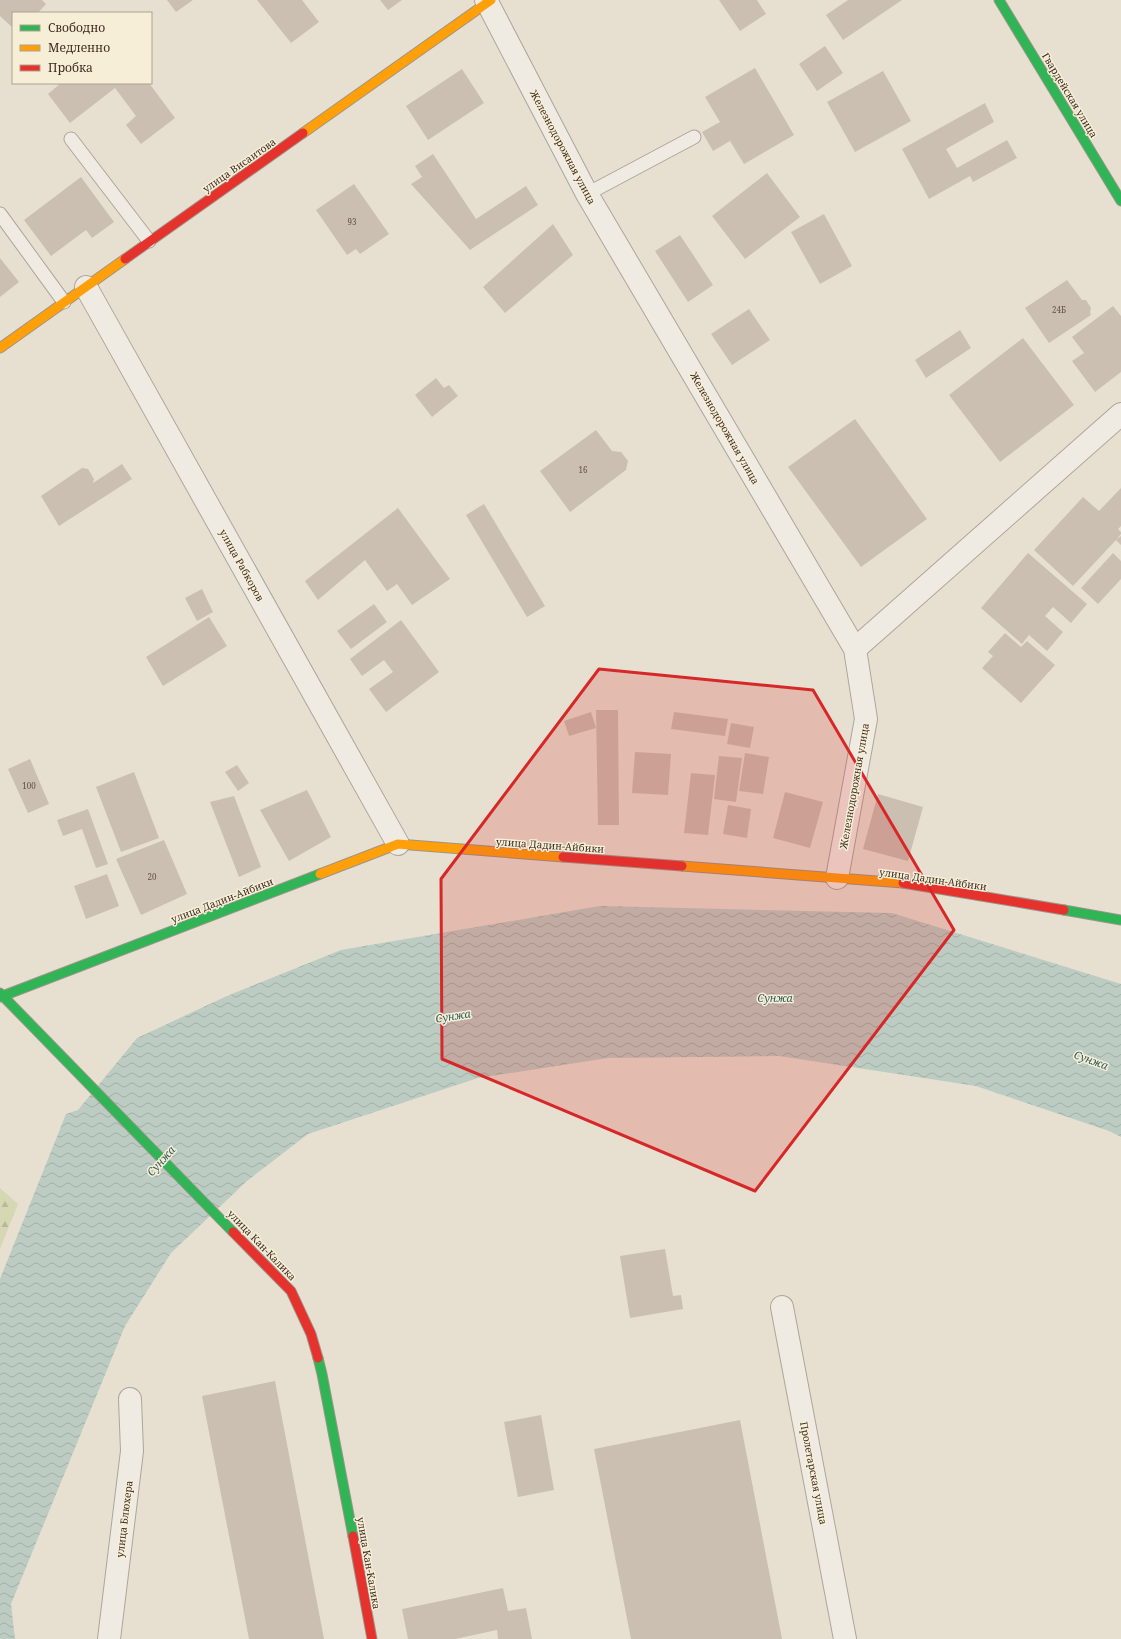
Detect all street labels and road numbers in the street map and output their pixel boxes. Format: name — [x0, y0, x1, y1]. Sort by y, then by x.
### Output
street label: Гвардейская улица — [1039, 50, 1101, 141]
street label: Железнодорожная улица — [526, 87, 599, 207]
street label: улица Висаитова — [200, 134, 279, 196]
street label: Железнодорожная улица — [687, 368, 763, 487]
street label: улица Рабкоров — [216, 526, 268, 604]
street label: Железнодорожная улица — [836, 722, 872, 851]
street label: улица Дадин-Айбики — [495, 834, 605, 856]
street label: улица Дадин-Айбики — [878, 865, 988, 894]
street label: улица Дадин-Айбики — [169, 874, 275, 926]
street label: улица Кан-Калика — [225, 1207, 300, 1284]
street label: Пролетарская улица — [797, 1420, 831, 1526]
street label: улица Блюхера — [112, 1479, 136, 1558]
street label: улица Кан-Калика — [354, 1516, 384, 1610]

